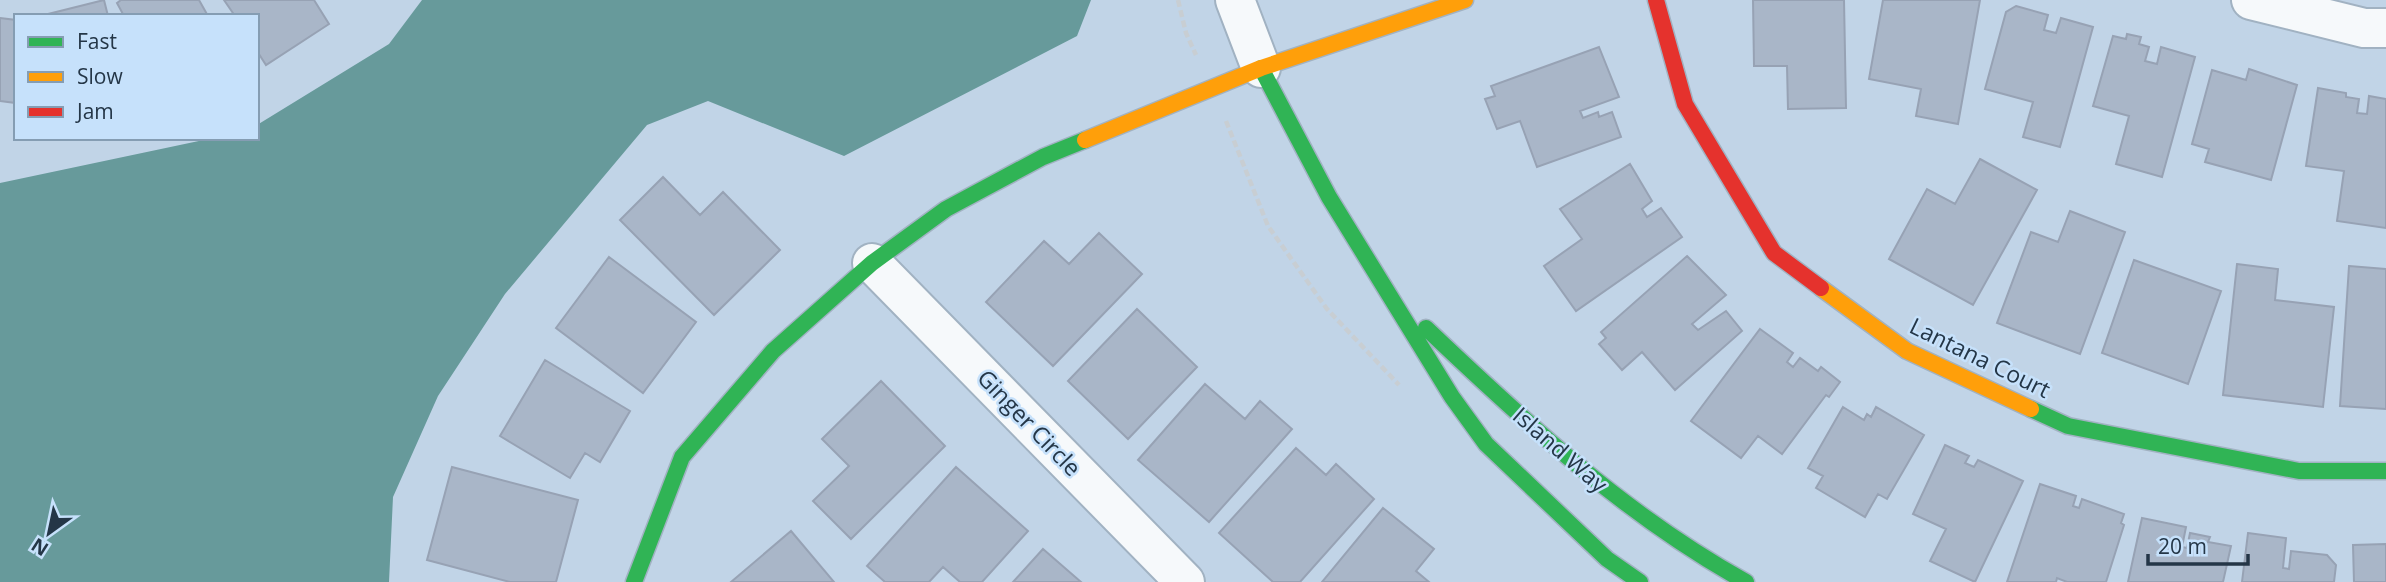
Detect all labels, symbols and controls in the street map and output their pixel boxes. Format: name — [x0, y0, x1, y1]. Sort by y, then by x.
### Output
legend — [14, 14, 259, 140]
text: Fast — [77, 27, 117, 55]
text: Slow — [77, 62, 123, 90]
text: Jam — [75, 97, 114, 125]
street label: Lantana Court — [1905, 309, 2056, 405]
street label: Ginger Circle — [971, 362, 1089, 483]
street label: Island Way — [1507, 399, 1615, 500]
north arrow — [14, 498, 84, 568]
scale bar — [2148, 522, 2248, 566]
text: N — [26, 532, 53, 562]
text: 20 m — [2158, 532, 2207, 560]

